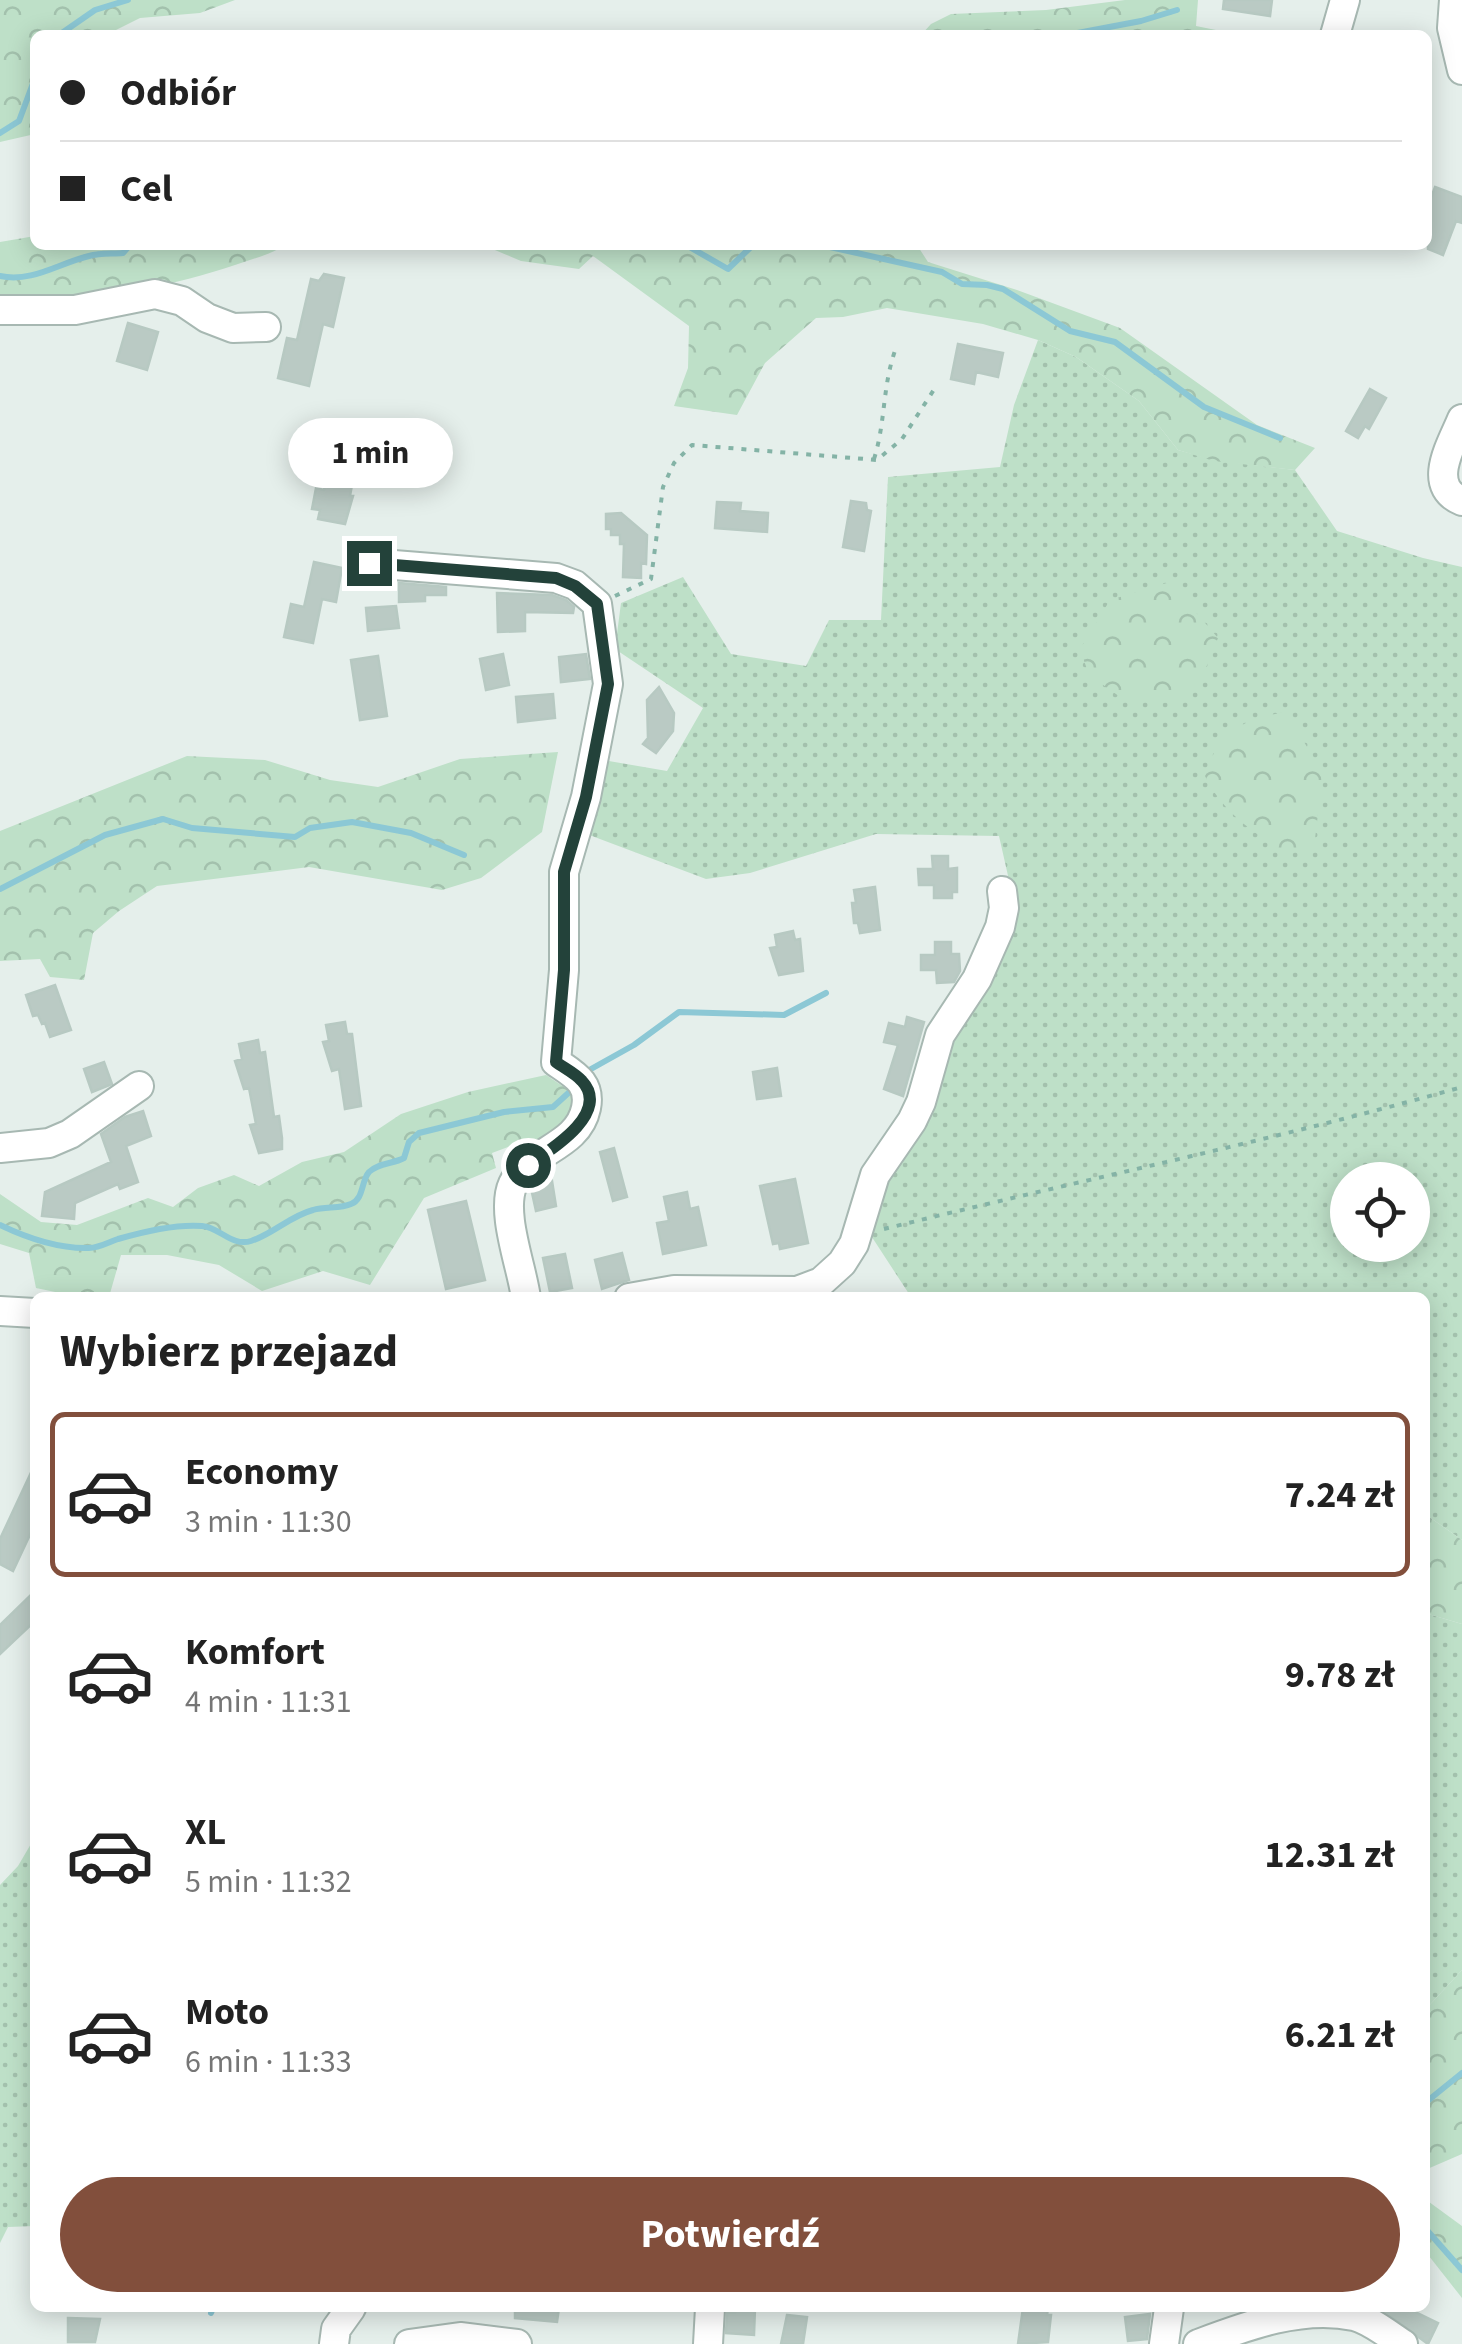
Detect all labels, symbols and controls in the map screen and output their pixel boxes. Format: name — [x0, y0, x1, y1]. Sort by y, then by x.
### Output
text: Odbiór — [120, 66, 236, 120]
text: Cel — [120, 162, 173, 216]
callout: 1 min — [286, 418, 452, 488]
text: 1 min — [332, 430, 409, 476]
route end — [347, 541, 392, 586]
route start — [506, 1143, 551, 1188]
map controls — [1330, 1162, 1430, 1262]
button: locate — [1330, 1162, 1430, 1262]
text: Wybierz przejazd — [60, 1320, 398, 1384]
text: Economy — [185, 1445, 338, 1499]
icon: car — [65, 1450, 155, 1540]
text: 7.24 zł — [1285, 1468, 1395, 1522]
text: 3 min · 11:30 — [185, 1499, 352, 1545]
text: Komfort — [185, 1625, 325, 1679]
icon: car — [65, 1630, 155, 1720]
text: 9.78 zł — [1285, 1648, 1395, 1702]
text: 4 min · 11:31 — [185, 1679, 352, 1725]
text: XL — [185, 1805, 226, 1859]
icon: car — [65, 1810, 155, 1900]
text: 12.31 zł — [1265, 1828, 1395, 1882]
text: 5 min · 11:32 — [185, 1859, 352, 1905]
text: Moto — [185, 1985, 269, 2039]
icon: car — [65, 1990, 155, 2080]
text: 6.21 zł — [1285, 2008, 1395, 2062]
text: 6 min · 11:33 — [185, 2039, 352, 2085]
button: Potwierdź — [60, 2177, 1400, 2292]

